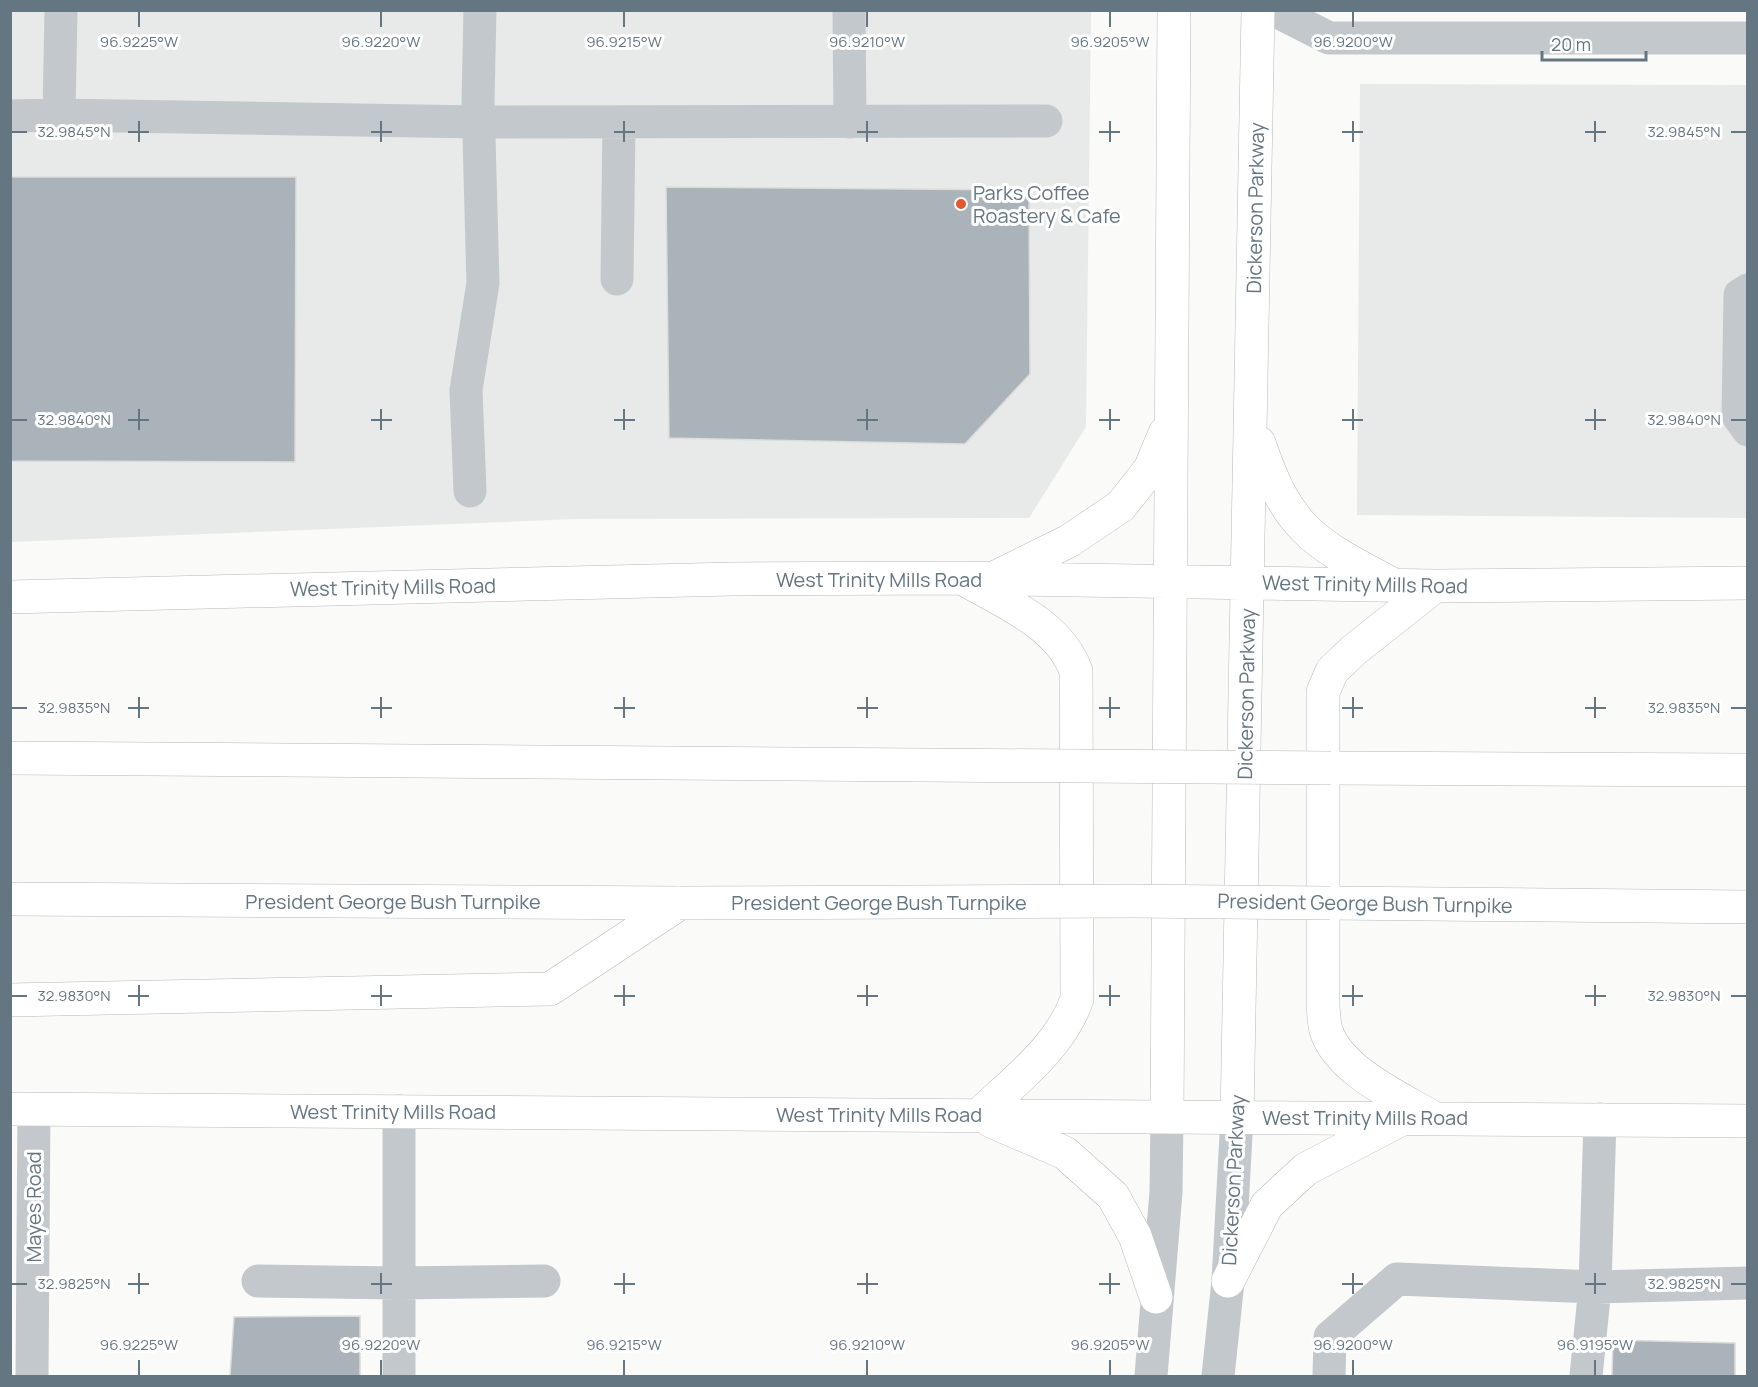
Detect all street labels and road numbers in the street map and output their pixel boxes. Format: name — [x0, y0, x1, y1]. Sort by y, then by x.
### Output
street label: Dickerson Parkway — [1240, 122, 1270, 294]
street label: West Trinity Mills Road — [776, 566, 982, 593]
street label: West Trinity Mills Road — [1262, 569, 1468, 599]
street label: West Trinity Mills Road — [290, 572, 496, 602]
street label: Dickerson Parkway — [1231, 608, 1261, 780]
street label: President George Bush Turnpike — [1217, 887, 1513, 919]
street label: President George Bush Turnpike — [245, 888, 541, 915]
street label: President George Bush Turnpike — [731, 889, 1027, 916]
street label: Dickerson Parkway — [1215, 1093, 1251, 1266]
street label: West Trinity Mills Road — [290, 1098, 496, 1125]
street label: West Trinity Mills Road — [776, 1101, 982, 1128]
street label: West Trinity Mills Road — [1262, 1104, 1468, 1131]
street label: Mayes Road — [20, 1151, 47, 1263]

